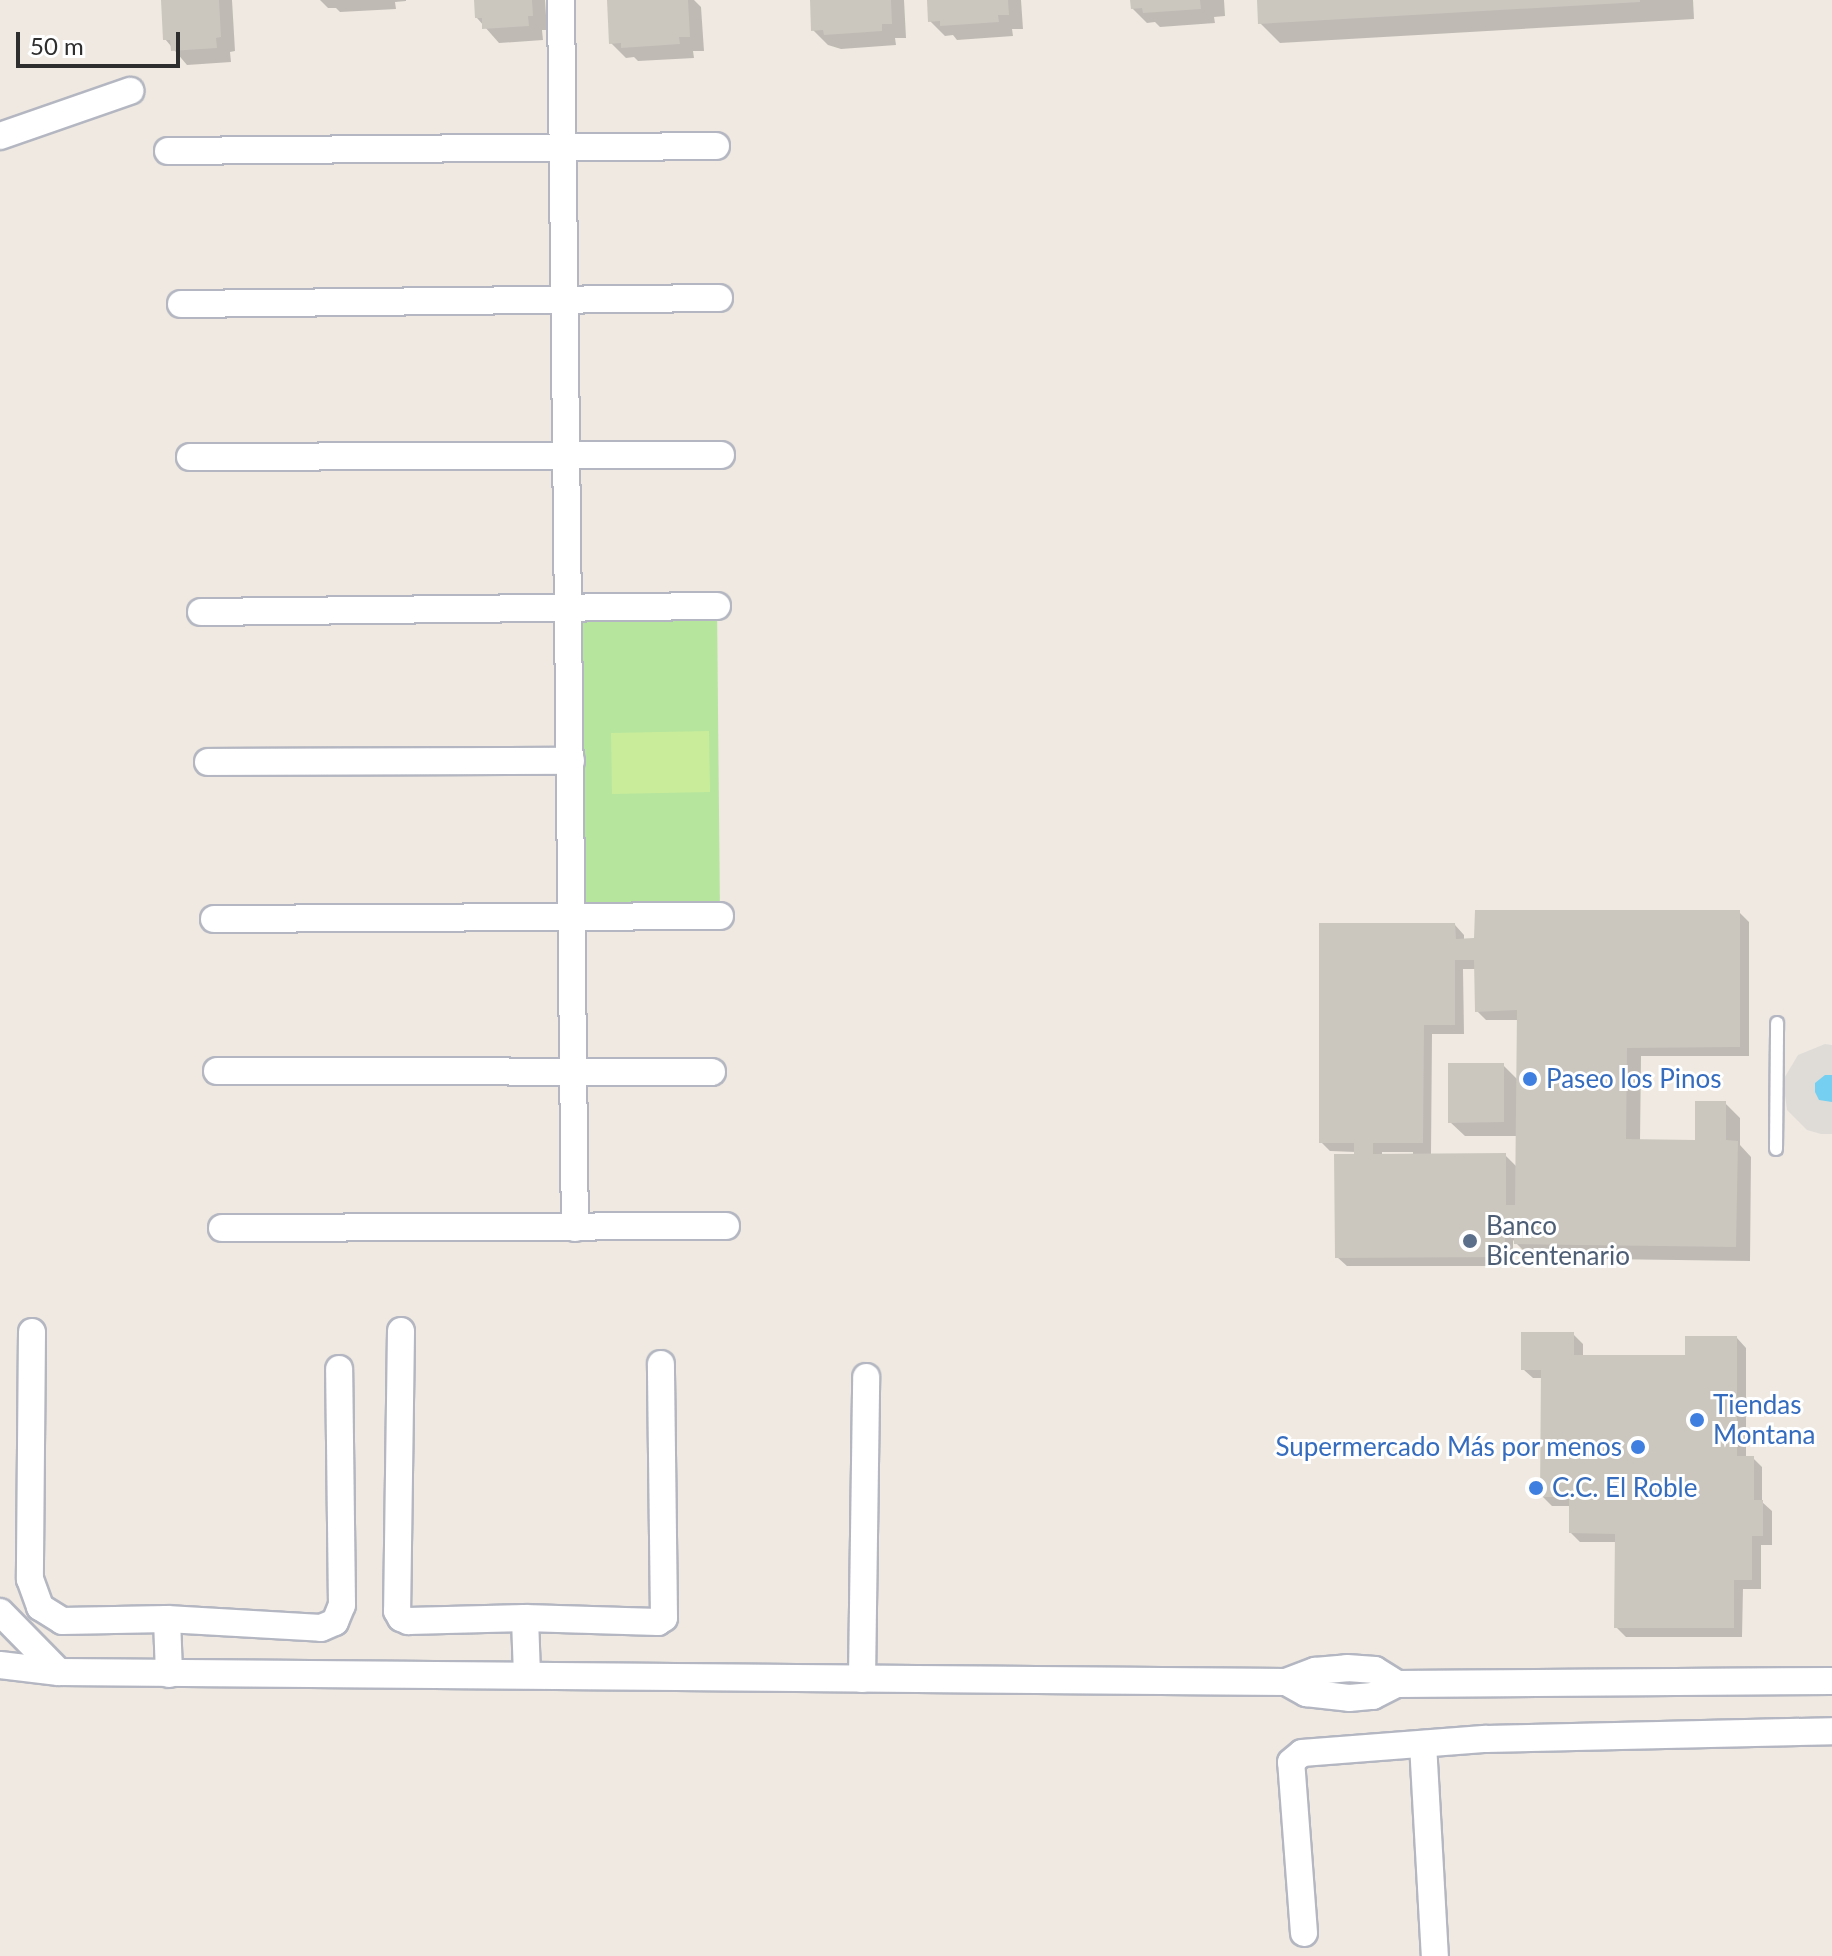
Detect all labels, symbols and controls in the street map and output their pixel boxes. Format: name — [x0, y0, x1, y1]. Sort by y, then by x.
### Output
scale bar — [20, 16, 184, 66]
text: 50 m — [30, 31, 84, 60]
place label: Paseo los Pinos — [1546, 1063, 1722, 1095]
marker: Paseo los Pinos — [1521, 1070, 1539, 1088]
place label: Banco Bicentenario — [1486, 1210, 1630, 1272]
marker: Banco Bicentenario — [1461, 1232, 1479, 1250]
place label: Tiendas Montana — [1713, 1389, 1815, 1450]
marker: Tiendas Montana — [1688, 1411, 1706, 1429]
place label: Supermercado Más por menos — [1275, 1431, 1622, 1463]
marker: Supermercado Más por menos — [1629, 1438, 1647, 1456]
place label: C.C. El Roble — [1552, 1472, 1697, 1504]
marker: C.C. El Roble — [1527, 1479, 1545, 1497]

